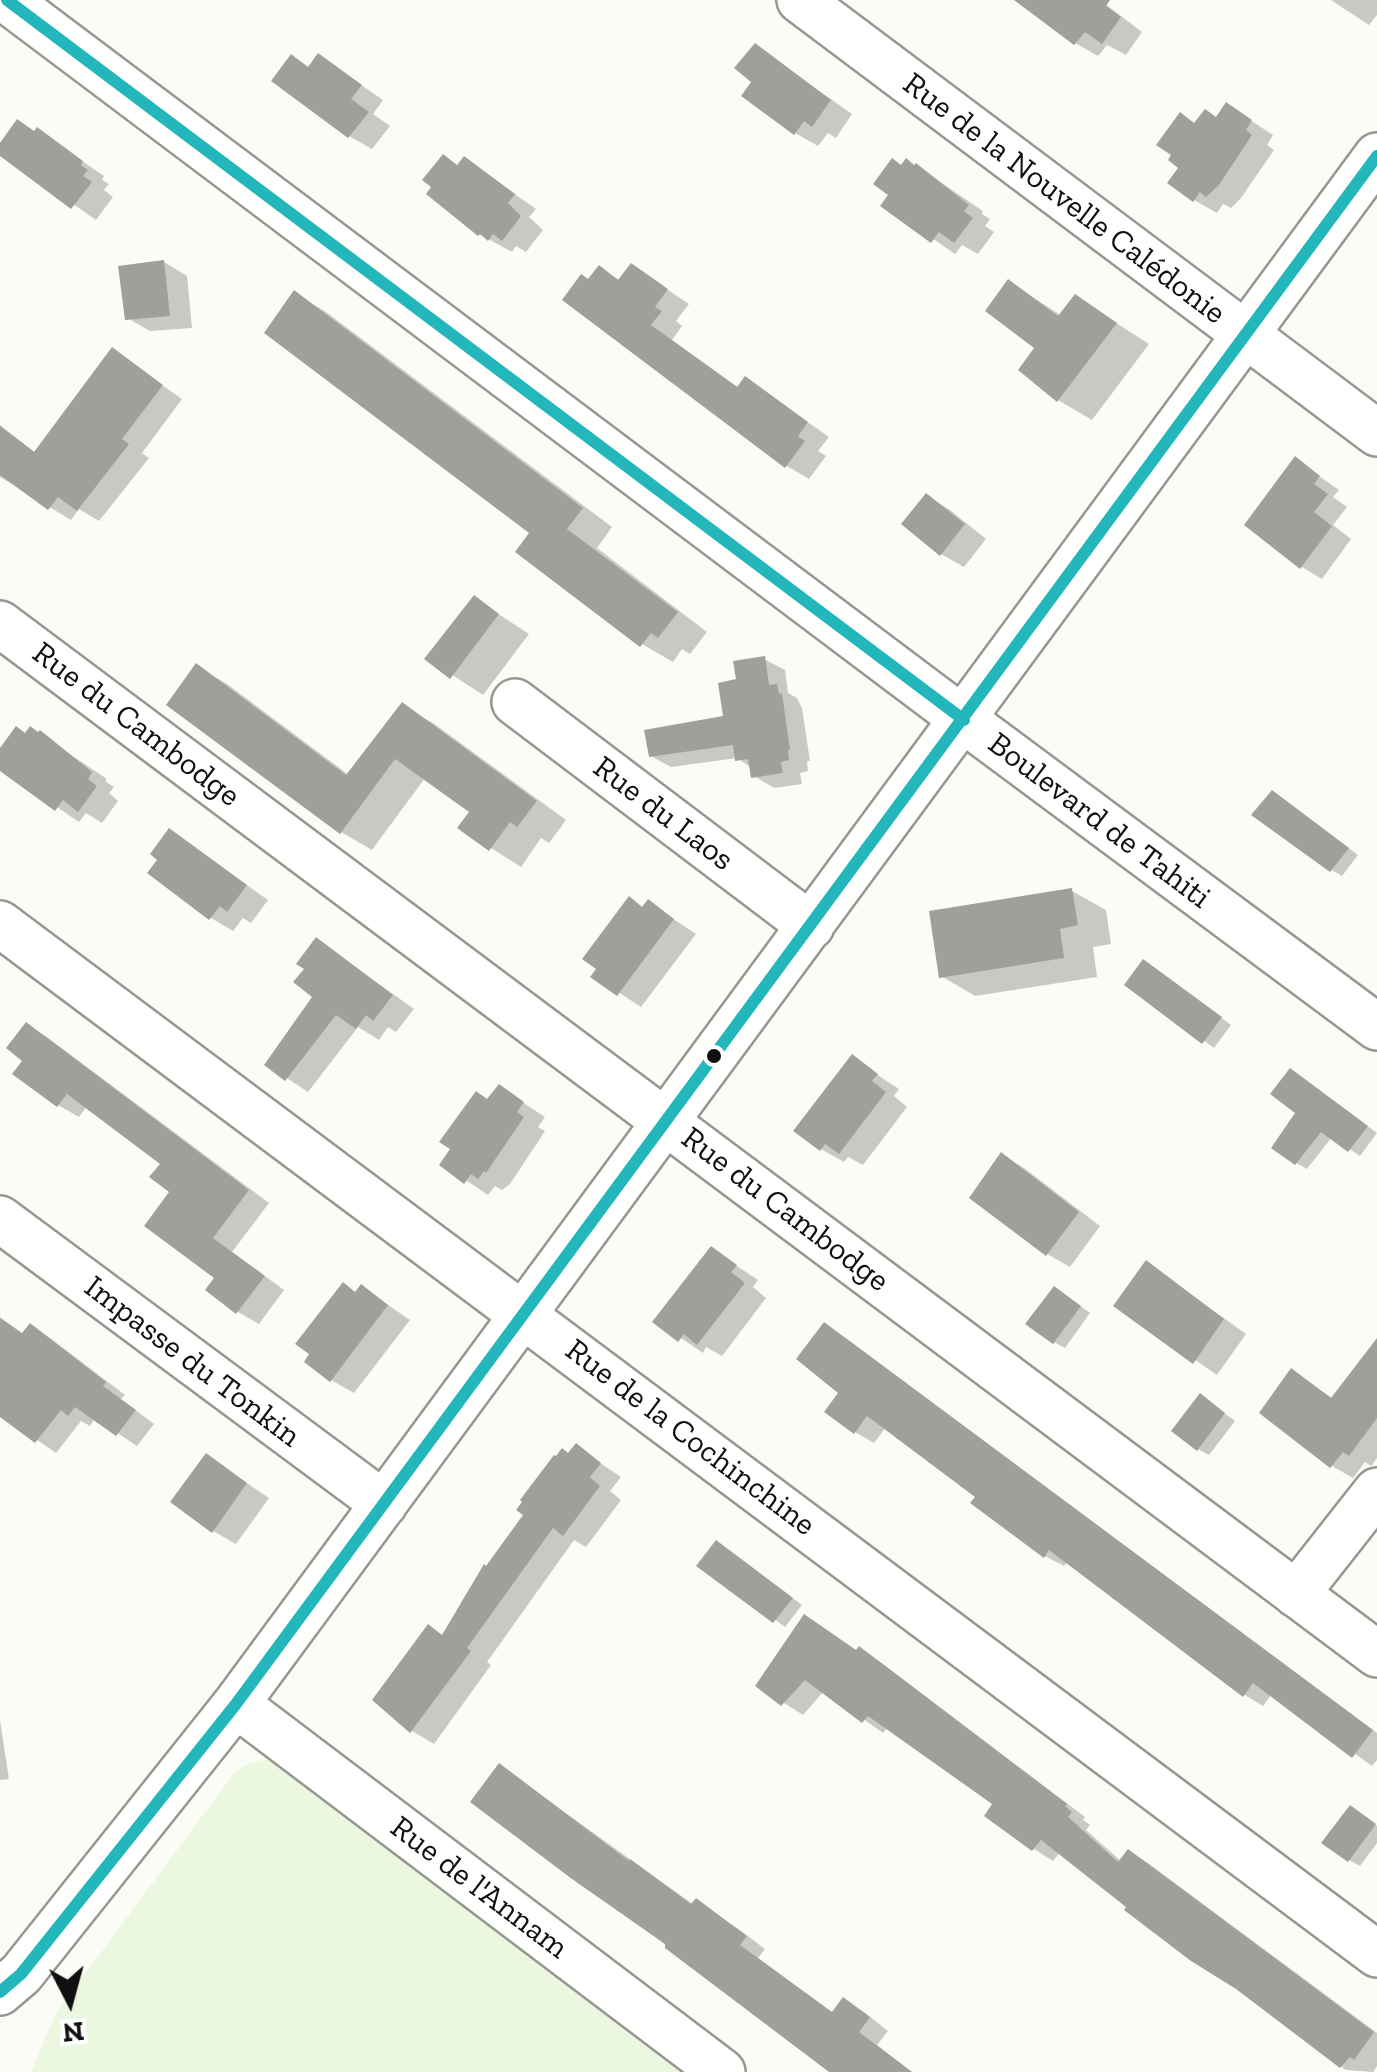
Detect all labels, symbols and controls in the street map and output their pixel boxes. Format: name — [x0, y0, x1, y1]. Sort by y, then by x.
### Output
street label: Rue de la Nouvelle Calédonie — [895, 65, 1233, 333]
street label: Rue du Cambodge — [25, 634, 247, 816]
street label: Boulevard de Tahiti — [980, 725, 1218, 917]
street label: Rue du Laos — [585, 749, 741, 879]
unlabelled marker — [704, 1046, 724, 1066]
street label: Rue du Cambodge — [674, 1119, 896, 1301]
street label: Impasse du Tonkin — [76, 1268, 308, 1456]
street label: Rue de la Cochinchine — [557, 1331, 823, 1545]
street label: Rue de l'Annam — [383, 1809, 575, 1967]
north arrow — [20, 1952, 120, 2052]
text: N — [61, 2015, 85, 2050]

